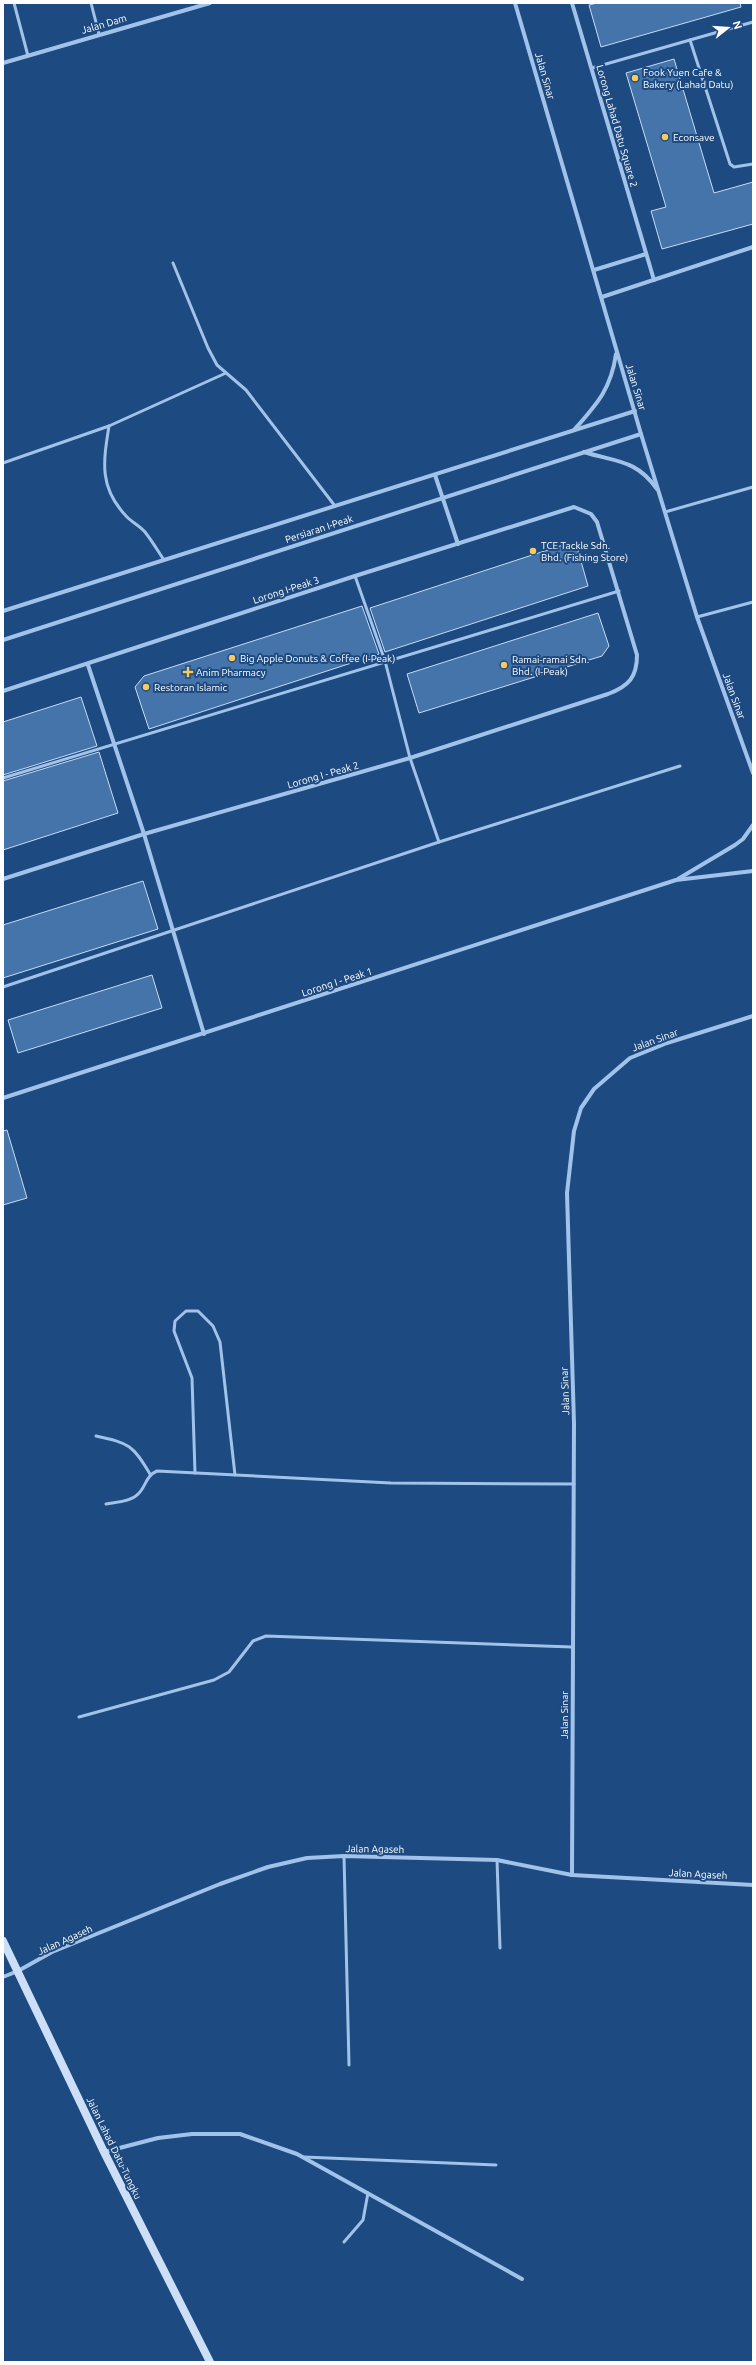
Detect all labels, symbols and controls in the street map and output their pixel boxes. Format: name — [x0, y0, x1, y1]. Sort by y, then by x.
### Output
north arrow — [708, 8, 748, 48]
street label: Jalan Dam — [80, 12, 128, 36]
text: N — [731, 19, 745, 31]
street label: Jalan Sinar — [533, 51, 557, 101]
street label: Lorong Lahad Datu Square 2 — [594, 64, 640, 188]
place label: Fook Yuen Cafe & Bakery (Lahad Datu) — [643, 67, 733, 90]
marker: Fook Yuen Cafe & Bakery (Lahad Datu) — [630, 73, 640, 83]
marker: Econsave — [660, 132, 670, 142]
place label: Econsave — [673, 132, 715, 143]
street label: Jalan Sinar — [624, 362, 648, 412]
street label: Persiaran I-Peak — [284, 513, 354, 545]
place label: TCE Tackle Sdn. Bhd. (Fishing Store) — [541, 540, 628, 563]
marker: TCE Tackle Sdn. Bhd. (Fishing Store) — [528, 546, 538, 556]
street label: Lorong I-Peak 3 — [251, 574, 321, 606]
marker: Big Apple Donuts & Coffee (I-Peak) — [227, 653, 237, 663]
place label: Big Apple Donuts & Coffee (I-Peak) — [240, 653, 395, 664]
place label: Ramai-ramai Sdn. Bhd. (I-Peak) — [512, 654, 589, 677]
marker: Ramai-ramai Sdn. Bhd. (I-Peak) — [499, 660, 509, 670]
marker: Anim Pharmacy — [183, 667, 193, 677]
place label: Anim Pharmacy — [196, 667, 266, 678]
street label: Jalan Sinar — [721, 671, 747, 721]
marker: Restoran Islamic — [141, 682, 151, 692]
place label: Restoran Islamic — [154, 682, 227, 693]
street label: Lorong I - Peak 2 — [286, 760, 360, 790]
street label: Lorong I - Peak 1 — [300, 965, 374, 999]
street label: Jalan Sinar — [630, 1027, 680, 1053]
street label: Jalan Sinar — [559, 1367, 571, 1415]
street label: Jalan Sinar — [559, 1691, 570, 1739]
street label: Jalan Agaseh — [346, 1843, 404, 1855]
street label: Jalan Agaseh — [668, 1867, 728, 1881]
street label: Jalan Agaseh — [36, 1923, 94, 1957]
street label: Jalan Lahad Datu-Tungku — [84, 2095, 144, 2201]

